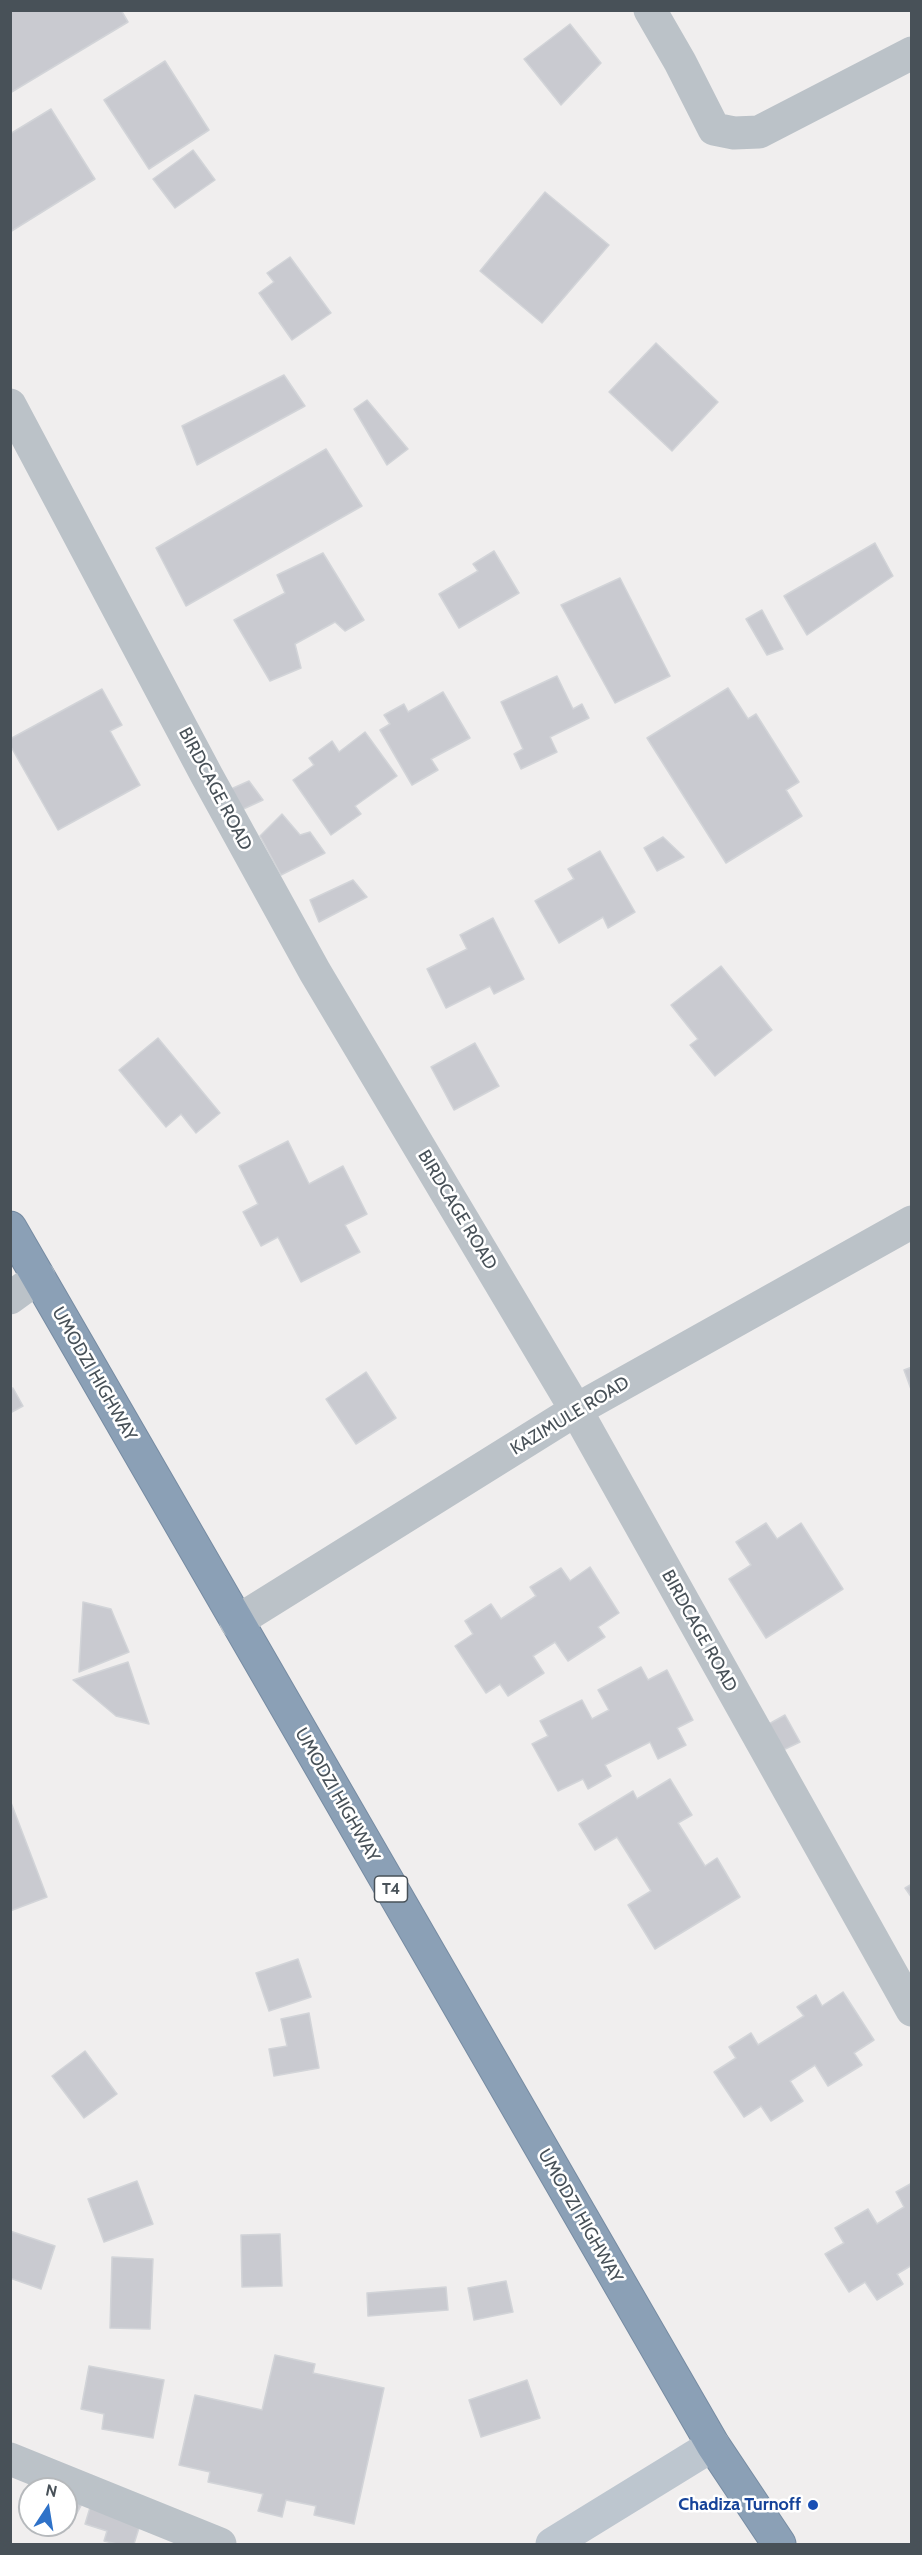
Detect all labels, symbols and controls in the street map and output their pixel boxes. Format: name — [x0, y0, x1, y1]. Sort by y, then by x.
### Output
street label: BIRDCAGE ROAD — [174, 724, 256, 854]
street label: BIRDCAGE ROAD — [413, 1146, 501, 1274]
street label: UMODZI HIGHWAY — [47, 1303, 141, 1445]
street label: KAZIMULE ROAD — [507, 1372, 633, 1460]
street label: BIRDCAGE ROAD — [657, 1566, 741, 1696]
street label: UMODZI HIGHWAY — [290, 1724, 384, 1866]
road number: T4 — [374, 1876, 408, 1902]
street label: UMODZI HIGHWAY — [533, 2145, 627, 2287]
north arrow — [18, 2477, 78, 2537]
text: N — [44, 2480, 59, 2501]
place label: Chadiza Turnoff — [678, 2494, 801, 2516]
marker: Chadiza Turnoff — [806, 2498, 820, 2512]

